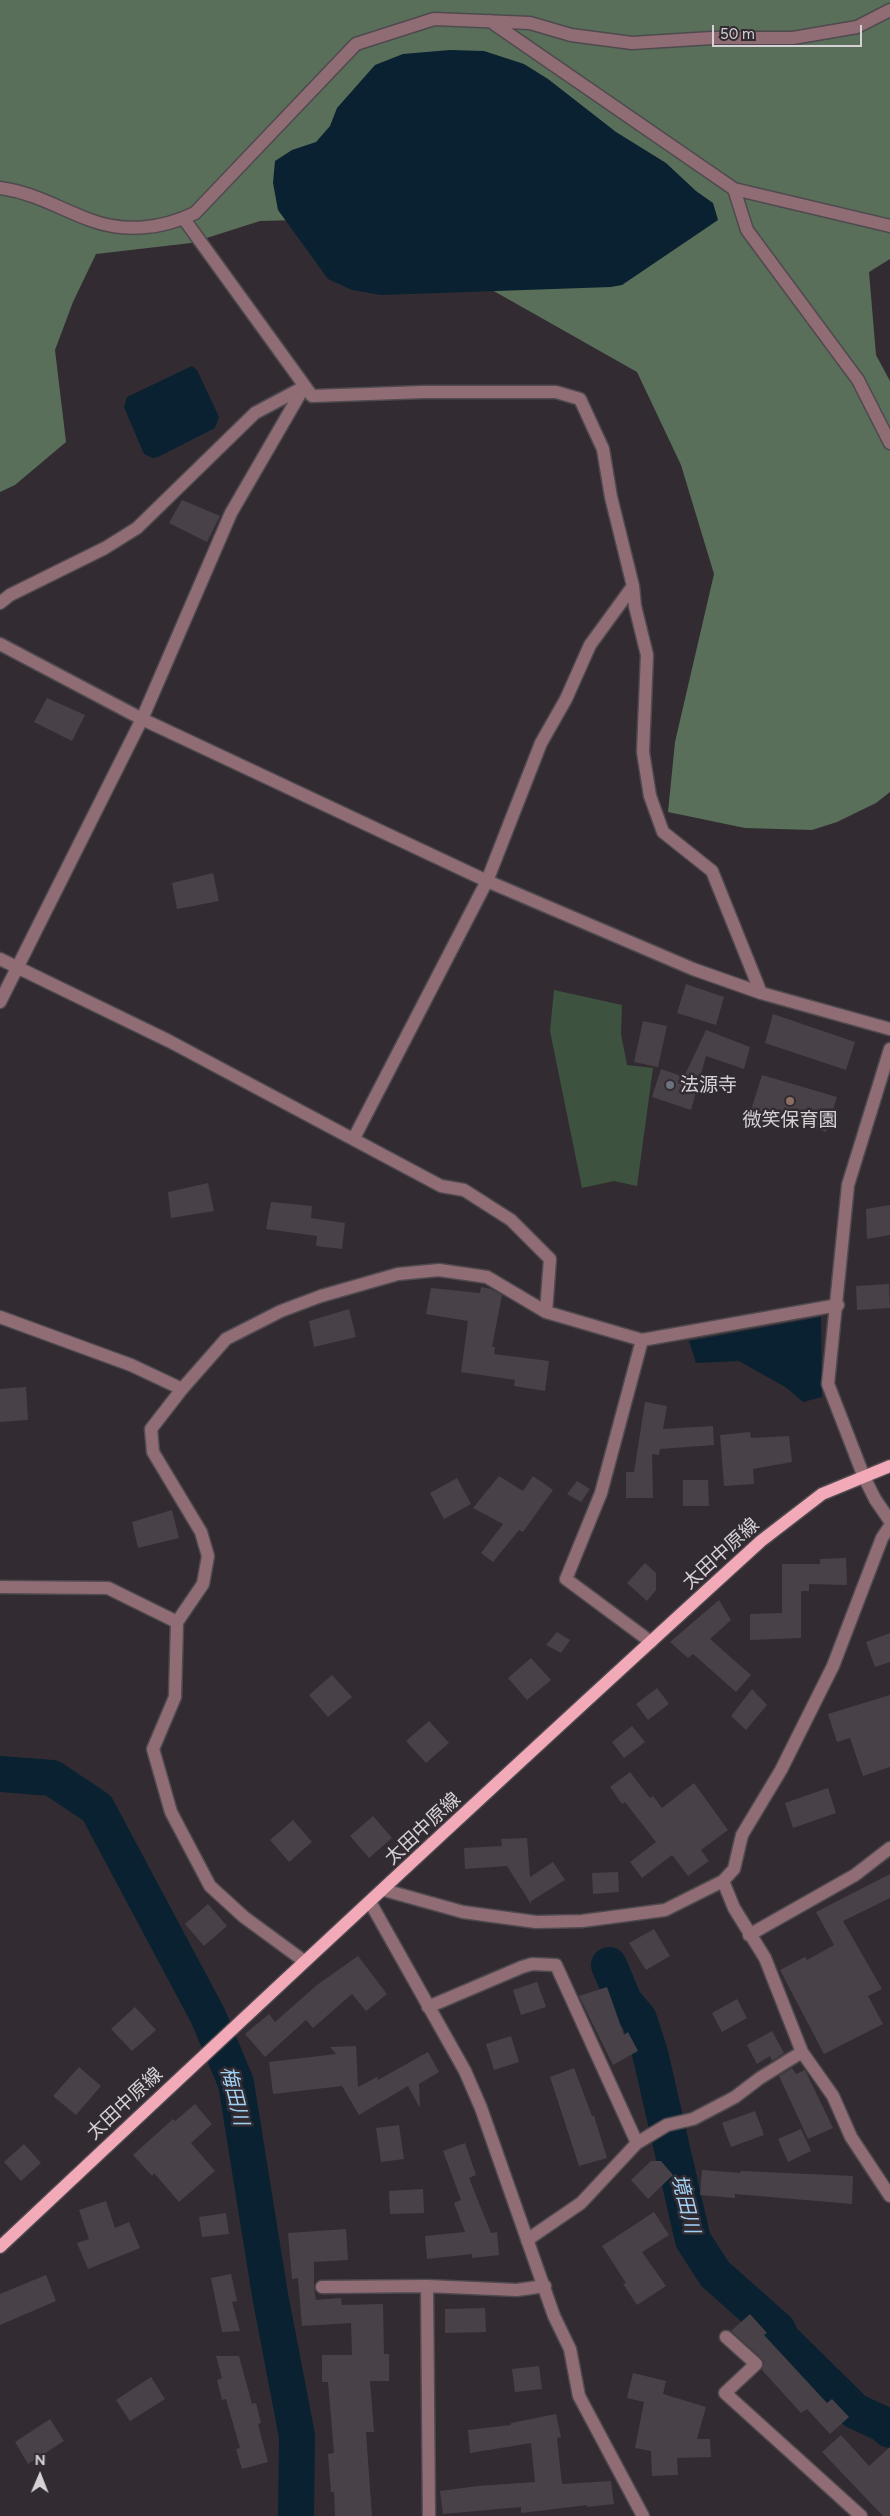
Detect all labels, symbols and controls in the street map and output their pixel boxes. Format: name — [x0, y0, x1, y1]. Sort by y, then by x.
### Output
scale bar — [715, 15, 865, 47]
text: 50 m — [720, 25, 755, 43]
place label: 法源寺 — [680, 1074, 737, 1096]
marker: 法源寺 — [664, 1079, 676, 1091]
marker: 微笑保育園 — [784, 1095, 796, 1107]
place label: 微笑保育園 — [743, 1109, 837, 1131]
street label: 太田中原線 — [678, 1514, 764, 1594]
street label: 太田中原線 — [380, 1788, 466, 1870]
street label: 太田中原線 — [82, 2063, 168, 2145]
water label: 梅田川 — [215, 2064, 253, 2128]
water label: 境田川 — [666, 2172, 704, 2236]
north arrow — [15, 2451, 65, 2501]
text: N — [35, 2452, 46, 2469]

